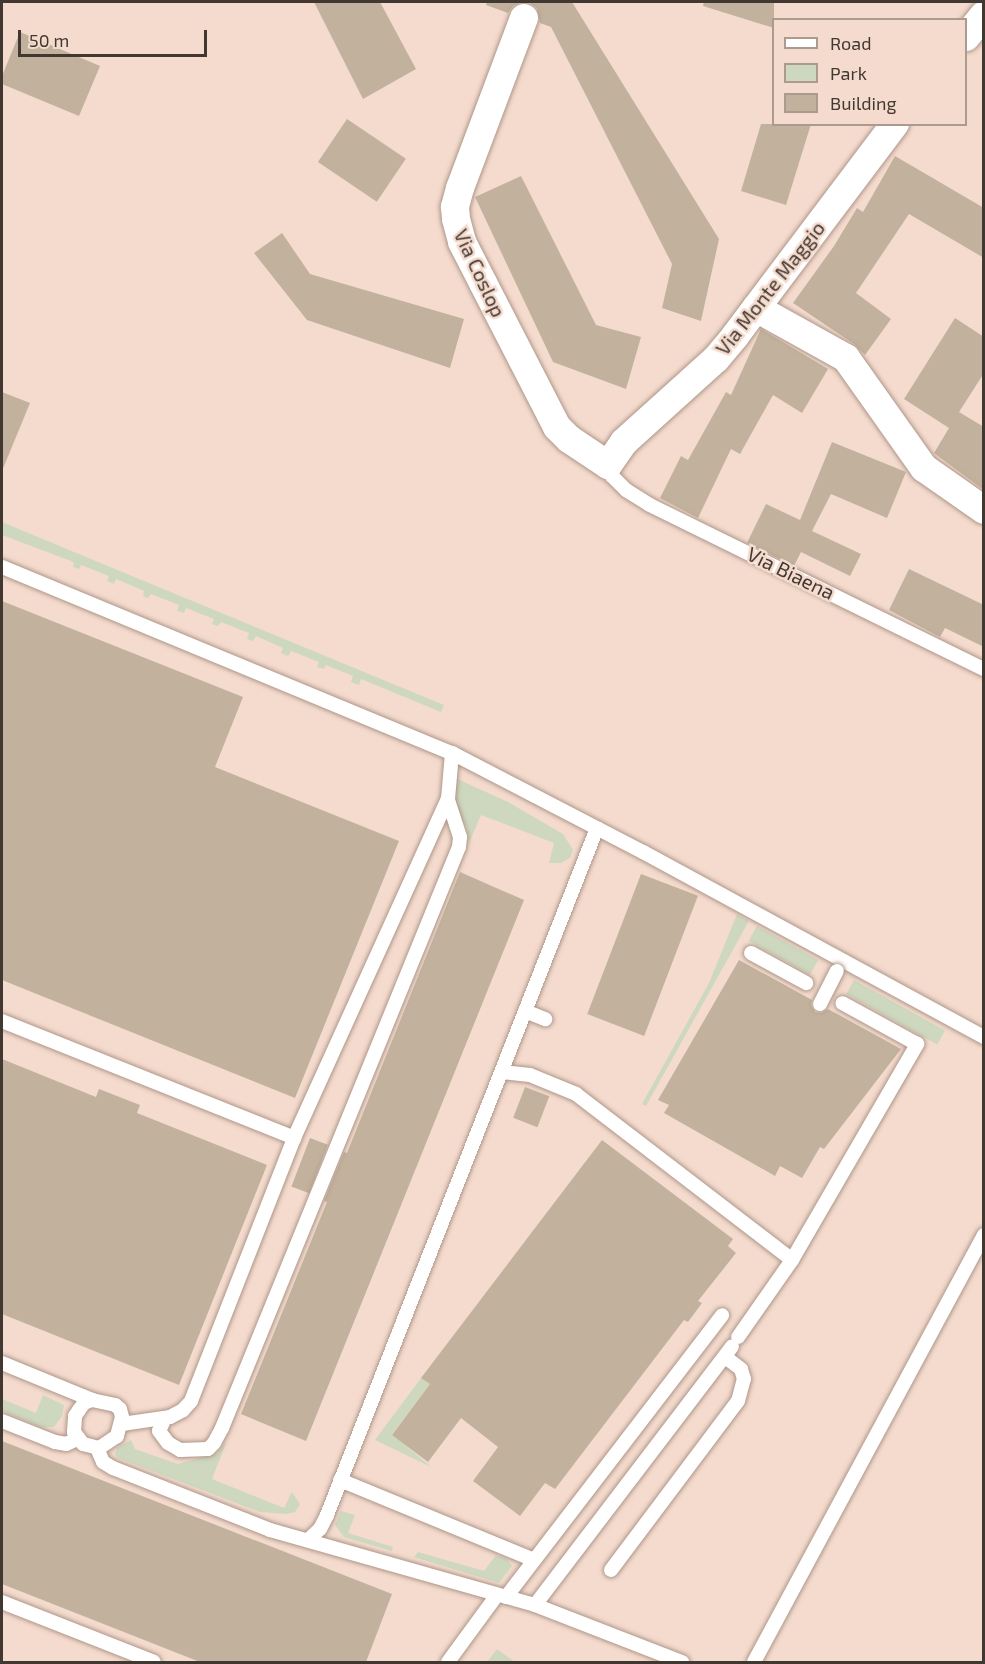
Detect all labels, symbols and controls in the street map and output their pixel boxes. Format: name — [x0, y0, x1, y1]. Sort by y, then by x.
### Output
scale bar — [21, 18, 210, 56]
legend — [772, 18, 967, 126]
text: 50 m — [29, 29, 69, 51]
text: Road — [830, 32, 871, 54]
text: Park — [830, 62, 867, 84]
text: Building — [830, 92, 897, 114]
street label: Via Monte Maggio — [710, 216, 830, 360]
street label: Via Coslop — [449, 225, 511, 321]
street label: Via Biaena — [743, 542, 839, 604]

